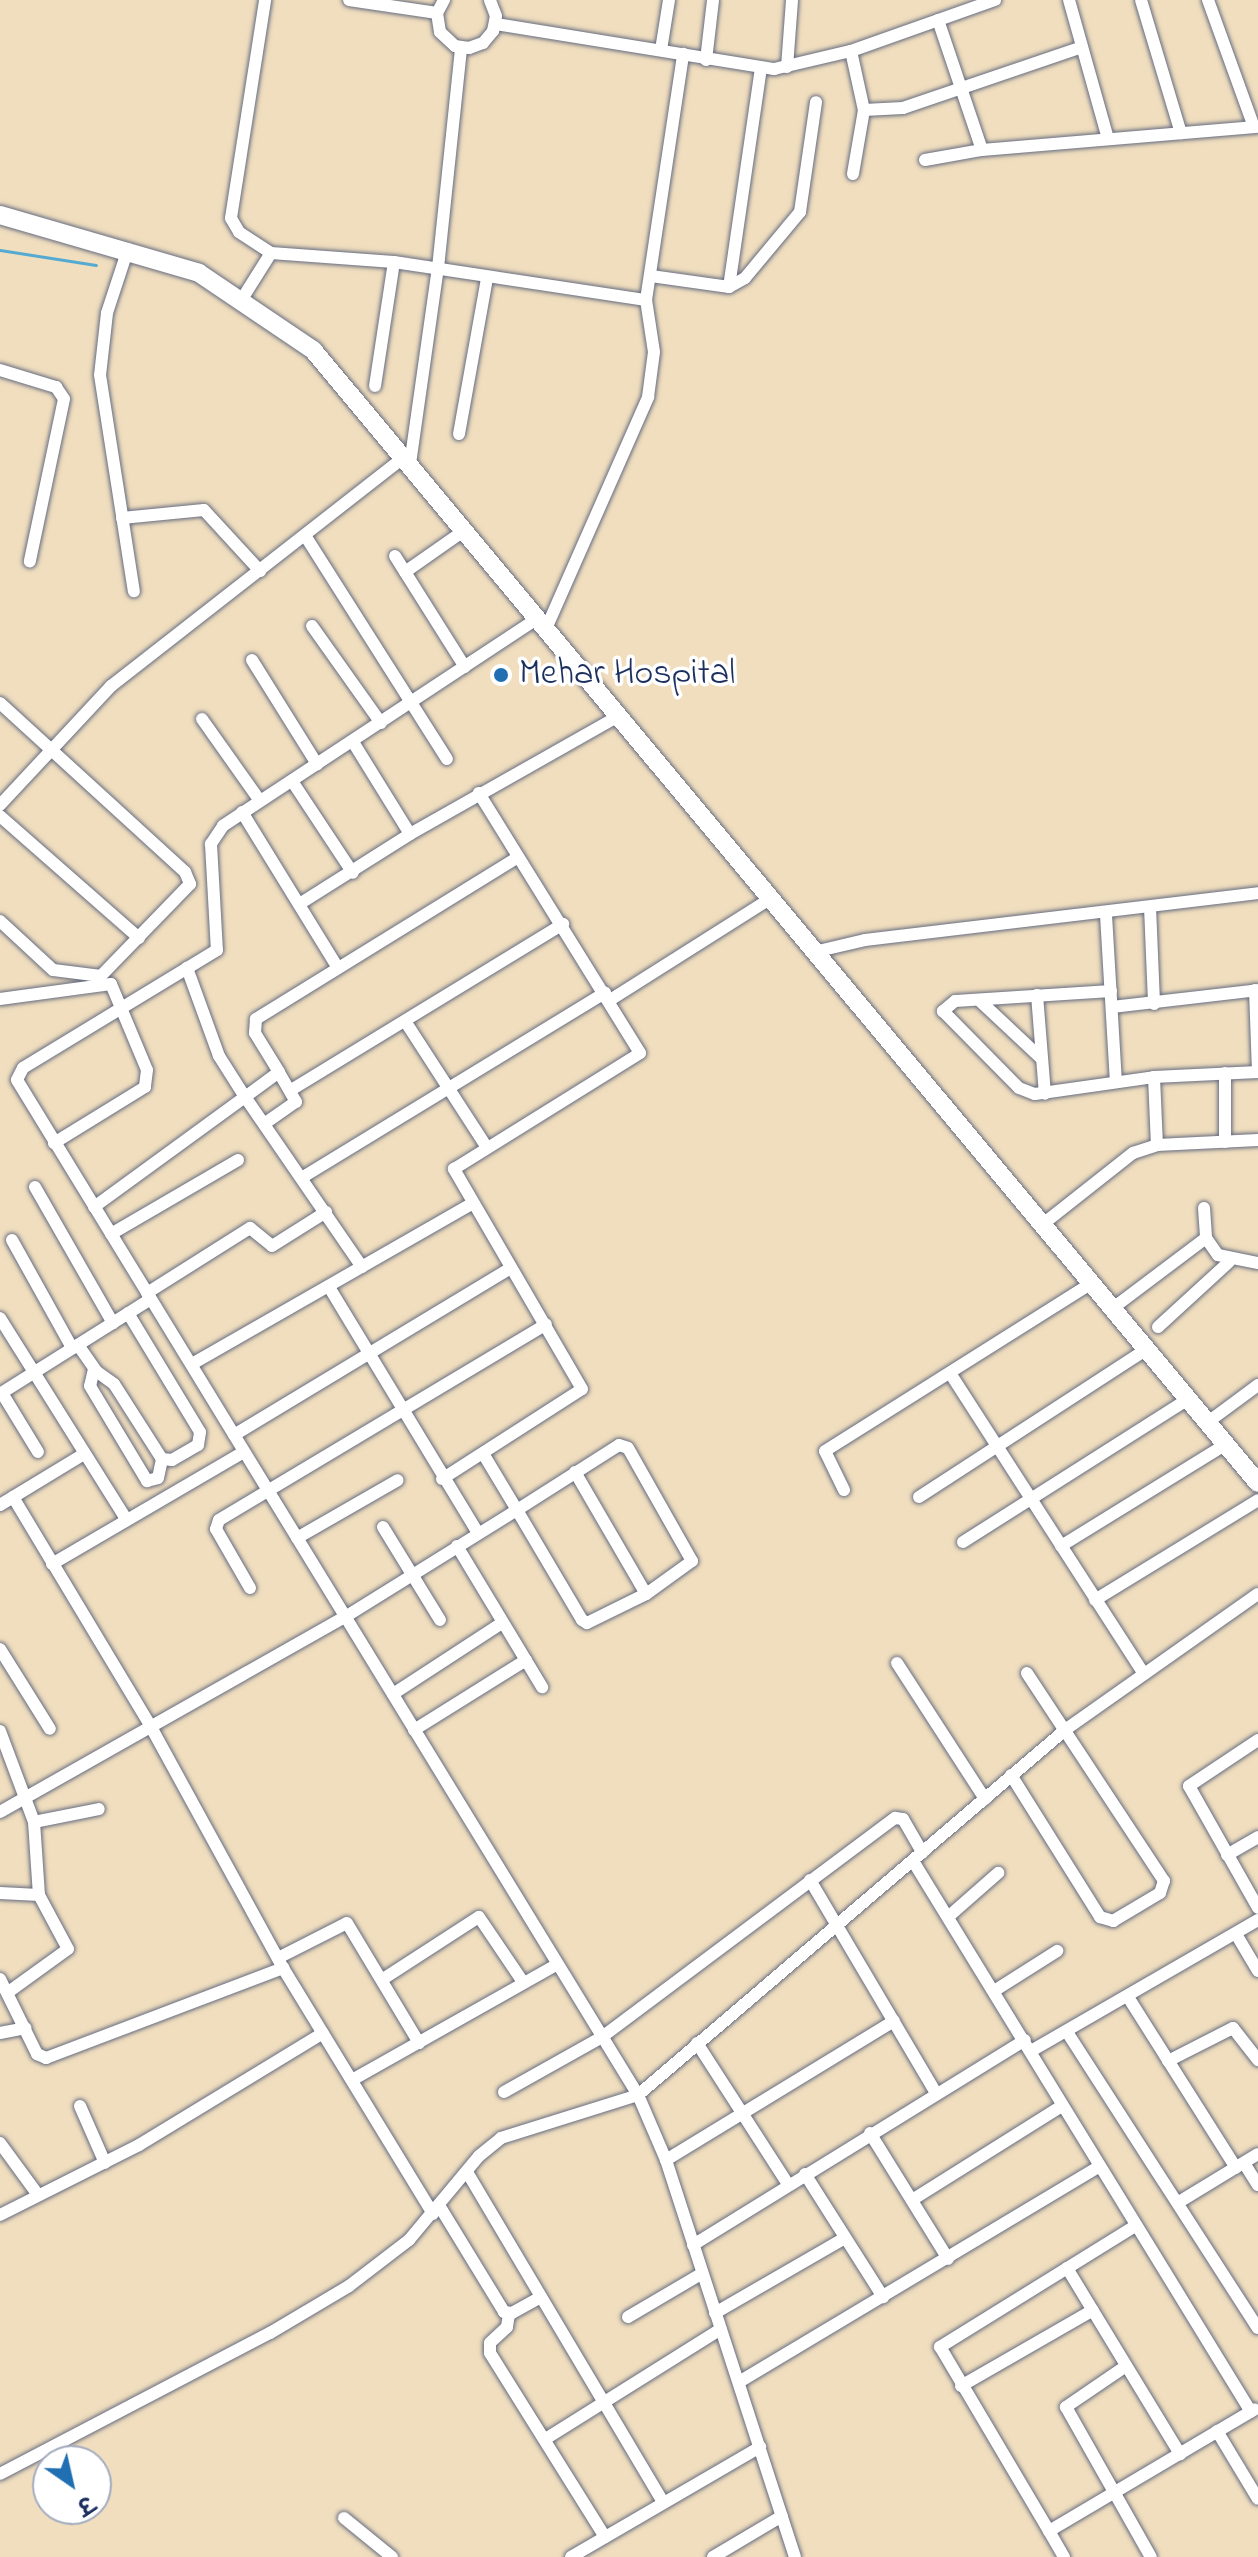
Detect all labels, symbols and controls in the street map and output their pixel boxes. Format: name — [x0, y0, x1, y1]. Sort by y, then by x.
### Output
place label: Mehar Hospital — [519, 653, 735, 697]
marker: Mehar Hospital — [490, 664, 512, 686]
north arrow — [32, 2445, 112, 2525]
text: उ — [69, 2486, 99, 2521]

